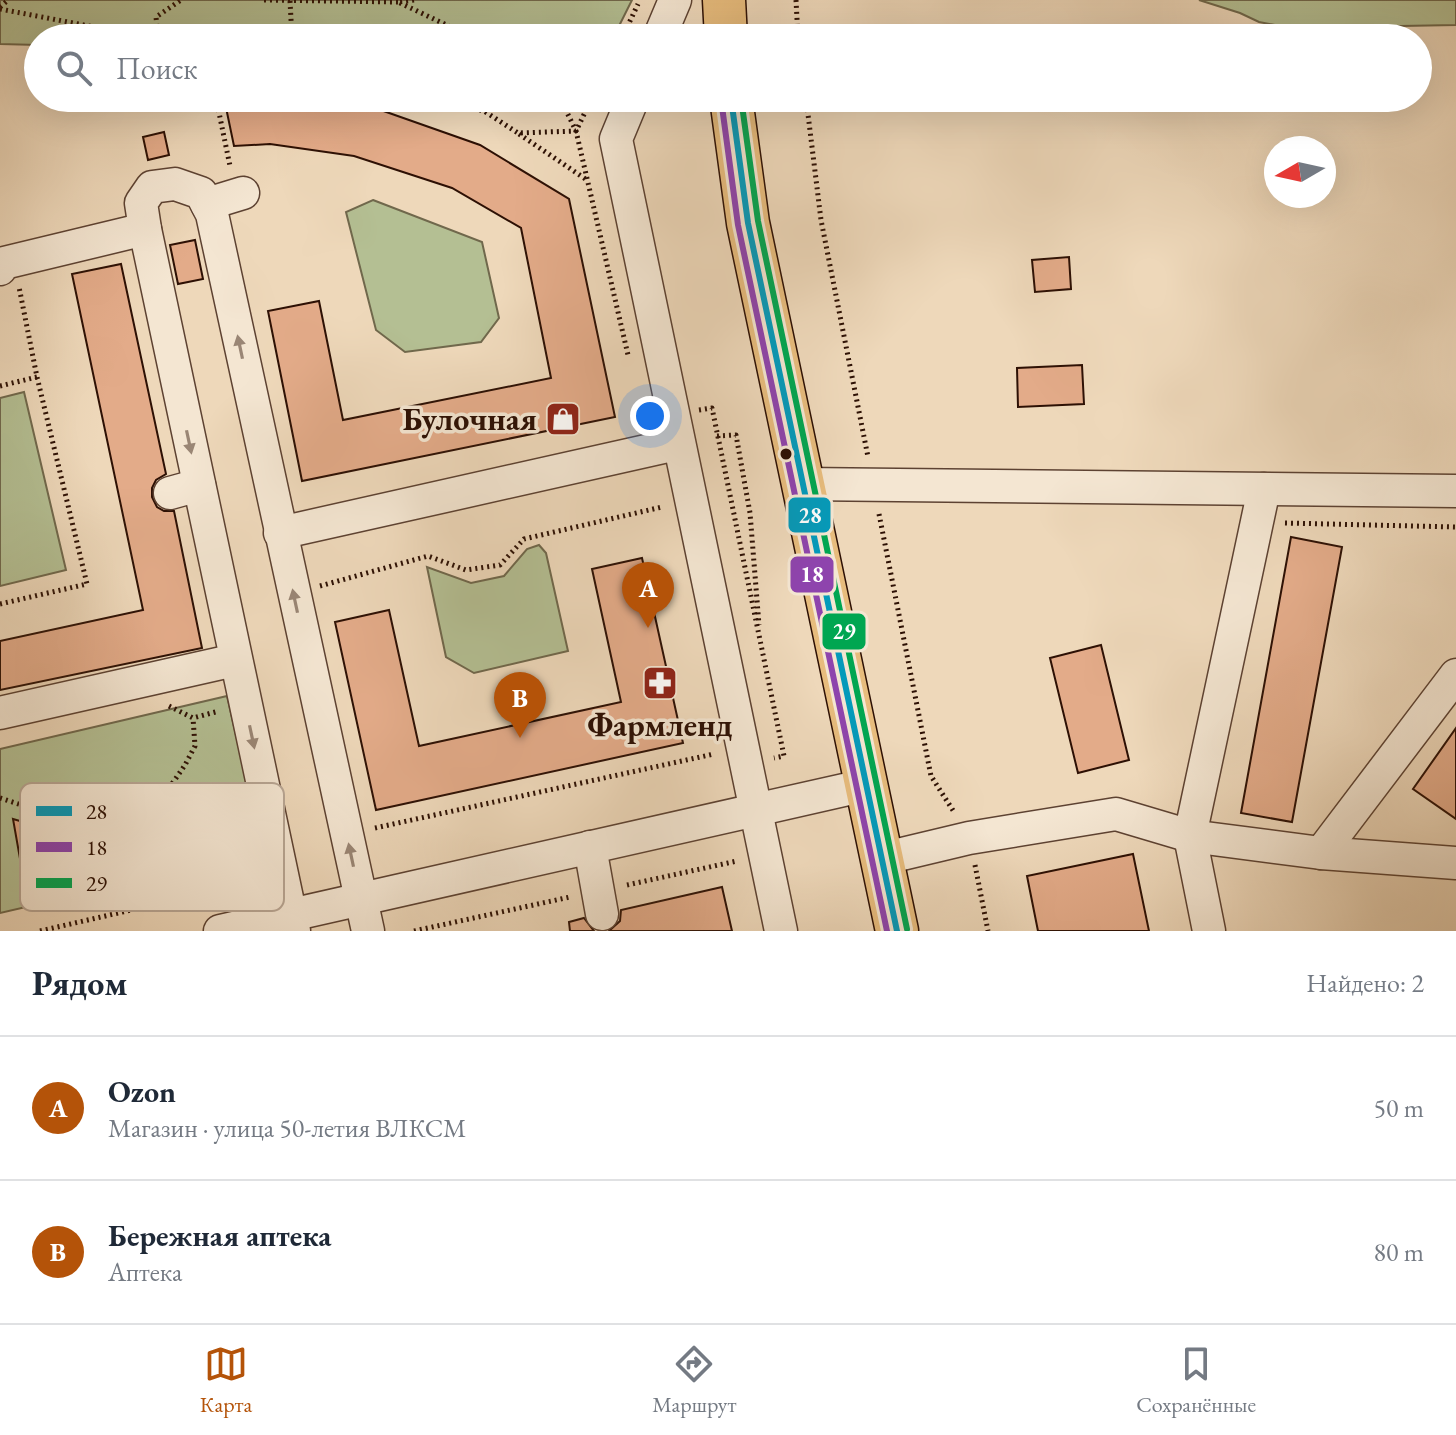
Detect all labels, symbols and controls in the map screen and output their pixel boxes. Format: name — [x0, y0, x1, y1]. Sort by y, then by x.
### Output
search box — [24, 24, 1432, 112]
icon: search — [52, 46, 96, 90]
text: Поиск — [116, 49, 198, 88]
north arrow — [1264, 136, 1336, 208]
one-way arrow — [233, 334, 246, 359]
your location — [630, 396, 670, 436]
place label: Булочная — [402, 398, 537, 440]
shop icon: Булочная — [544, 400, 582, 438]
one-way arrow — [184, 430, 196, 455]
unlabelled marker — [778, 446, 794, 462]
line badge: 28 — [787, 496, 832, 534]
text: 28 — [798, 501, 822, 530]
line badge: 18 — [789, 555, 835, 594]
text: 18 — [800, 560, 824, 589]
pin: A — [622, 562, 674, 628]
one-way arrow — [288, 588, 301, 613]
line badge: 29 — [821, 612, 867, 651]
text: 29 — [832, 617, 856, 646]
pharmacy icon: Фармленд — [641, 664, 679, 702]
pin: B — [494, 672, 546, 738]
place label: Фармленд — [587, 704, 733, 746]
one-way arrow — [246, 724, 259, 749]
legend — [20, 783, 284, 911]
text: 28 — [86, 797, 107, 826]
text: 18 — [86, 833, 107, 862]
one-way arrow — [344, 842, 357, 867]
text: 29 — [86, 869, 108, 898]
text: Рядом — [32, 961, 127, 1005]
text: Найдено: 2 — [1306, 966, 1424, 1000]
text: Ozon — [108, 1072, 176, 1111]
text: A — [49, 1091, 67, 1125]
text: 50 m — [1374, 1091, 1424, 1125]
text: Магазин · улица 50-летия ВЛКСМ — [108, 1111, 467, 1145]
text: Бережная аптека — [108, 1216, 332, 1255]
text: B — [50, 1235, 66, 1269]
text: 80 m — [1374, 1235, 1424, 1269]
text: Аптека — [108, 1255, 182, 1289]
tab: Карта — [200, 1342, 252, 1419]
tab: Маршрут — [652, 1342, 736, 1419]
tab: Сохранённые — [1136, 1342, 1256, 1419]

